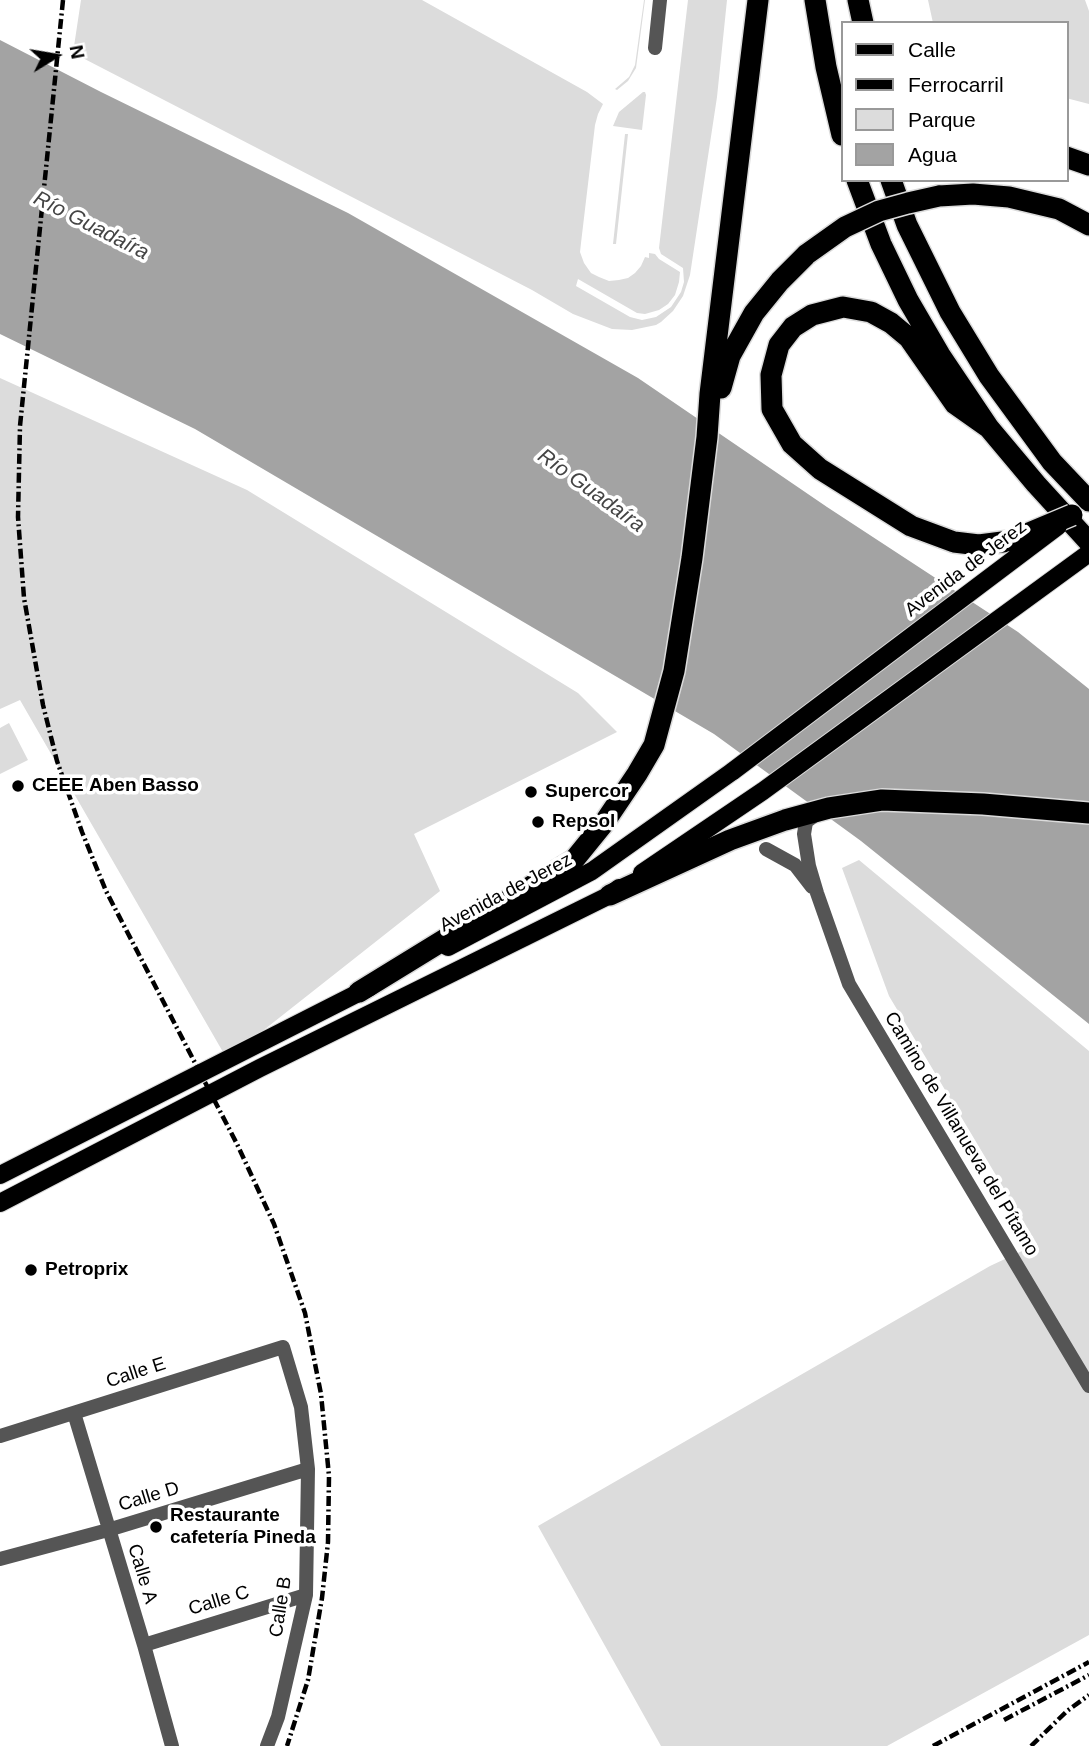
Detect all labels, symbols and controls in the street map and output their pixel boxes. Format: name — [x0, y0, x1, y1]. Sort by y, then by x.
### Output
north arrow — [21, 21, 91, 91]
legend — [841, 21, 1068, 182]
text: Calle — [908, 38, 956, 61]
text: N — [65, 43, 89, 61]
text: Ferrocarril — [908, 73, 1004, 96]
text: Parque — [908, 108, 976, 131]
text: Agua — [908, 143, 957, 166]
water label: Río Guadaíra — [29, 186, 153, 266]
water label: Río Guadaíra — [533, 444, 649, 538]
street label: Avenida de Jerez — [901, 516, 1031, 622]
place label: CEEE Aben Basso — [32, 775, 199, 797]
marker: CEEE Aben Basso — [10, 778, 26, 794]
place label: Supercor — [545, 781, 628, 803]
marker: Supercor — [523, 784, 539, 800]
place label: Repsol — [552, 811, 615, 833]
marker: Repsol — [530, 814, 546, 830]
street label: Avenida de Jerez — [436, 849, 576, 937]
street label: Camino de Villanueva del Pítamo — [879, 1008, 1043, 1260]
place label: Petroprix — [45, 1259, 128, 1281]
marker: Petroprix — [23, 1262, 39, 1278]
street label: Calle E — [103, 1353, 169, 1393]
street label: Calle D — [116, 1477, 182, 1517]
place label: Restaurante cafetería Pineda — [170, 1505, 316, 1549]
marker: Restaurante cafetería Pineda — [148, 1519, 164, 1535]
street label: Calle A — [122, 1541, 162, 1607]
street label: Calle B — [265, 1575, 297, 1639]
street label: Calle C — [186, 1581, 252, 1621]

